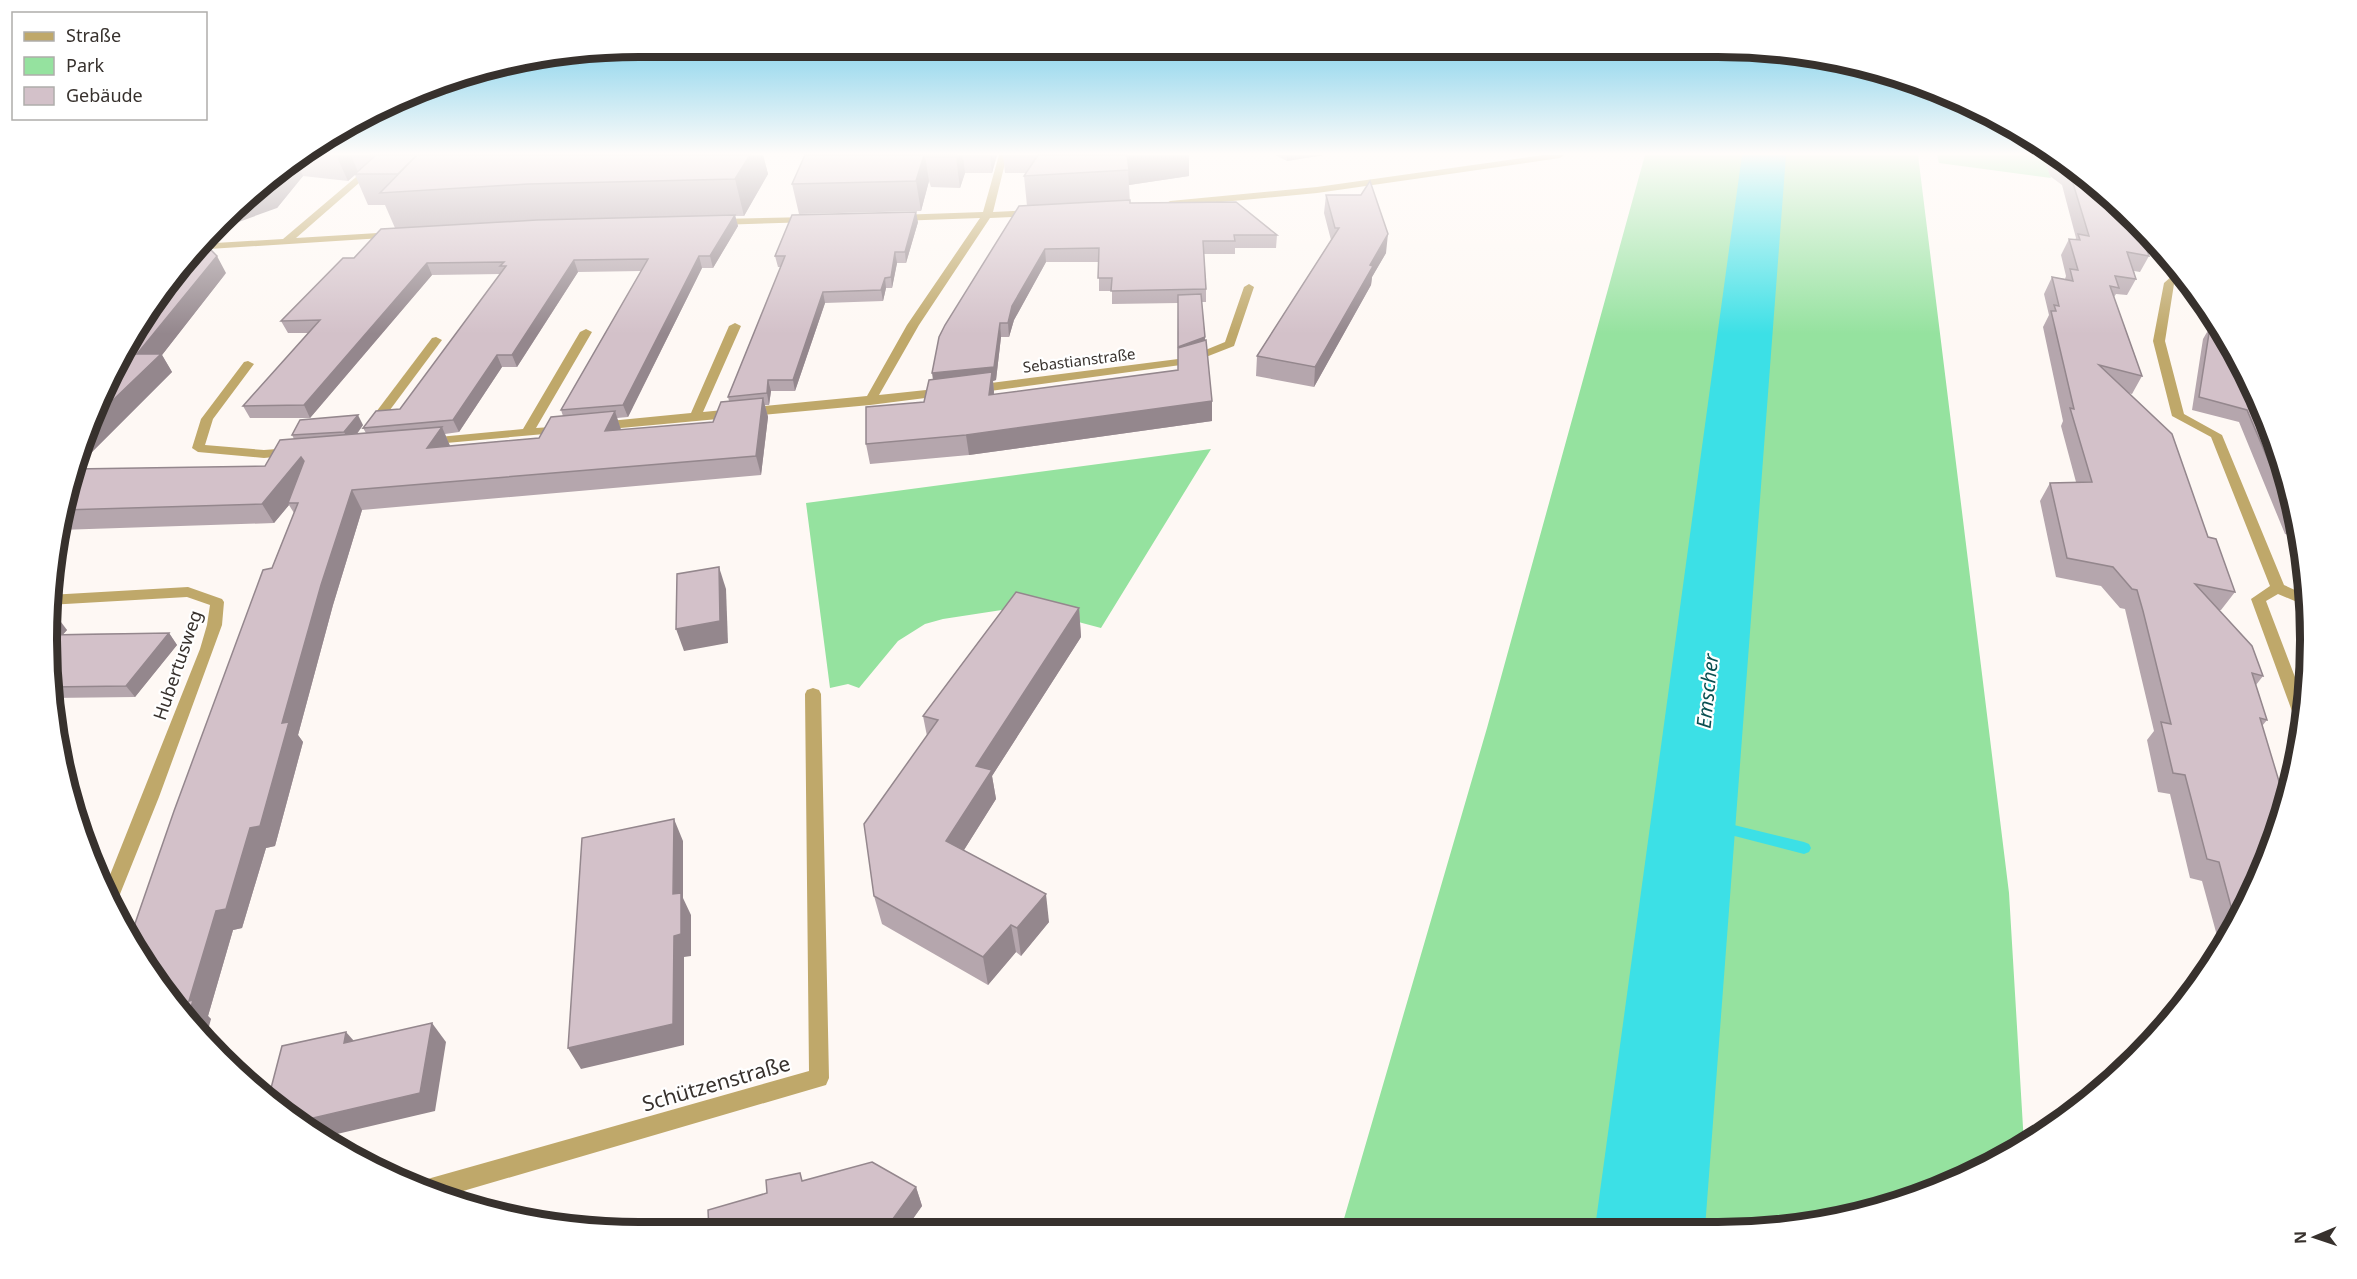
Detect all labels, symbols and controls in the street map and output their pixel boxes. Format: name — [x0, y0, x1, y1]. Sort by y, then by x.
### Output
legend — [12, 12, 207, 120]
text: Straße — [66, 23, 121, 47]
text: Park — [66, 53, 104, 77]
text: Gebäude — [66, 83, 143, 107]
street label: Sebastianstraße — [1022, 343, 1136, 377]
street label: Hubertusweg — [147, 607, 207, 723]
water label: Emscher — [1690, 651, 1724, 730]
street label: Schützenstraße — [639, 1049, 793, 1117]
north arrow — [2285, 1207, 2345, 1267]
text: N — [2289, 1231, 2311, 1244]

